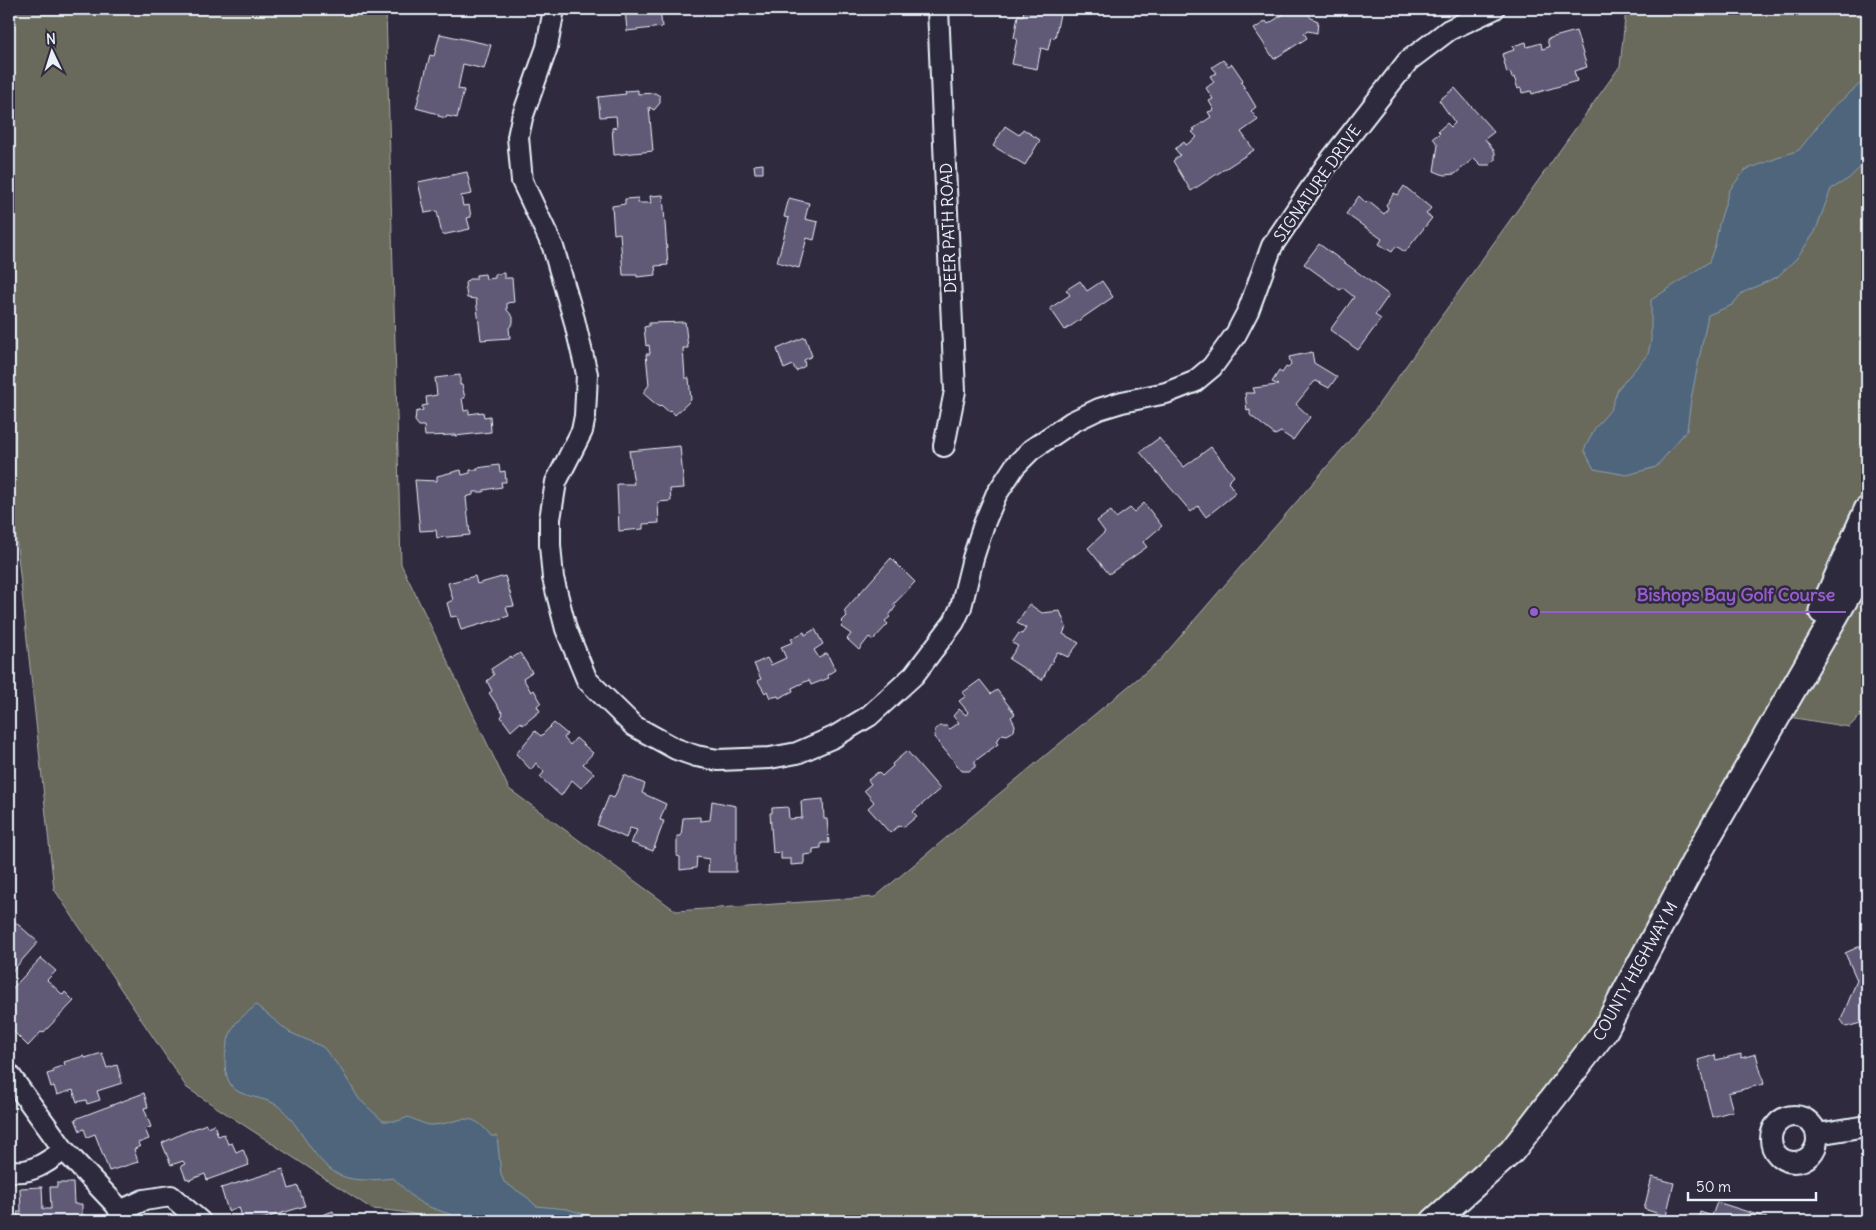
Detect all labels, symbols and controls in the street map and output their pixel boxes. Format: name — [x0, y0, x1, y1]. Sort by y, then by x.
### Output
north arrow — [28, 28, 78, 78]
text: N — [46, 30, 57, 48]
street label: SIGNATURE DRIVE — [1269, 121, 1365, 245]
street label: DEER PATH ROAD — [936, 162, 960, 294]
callout: Bishops Bay Golf Course — [1627, 579, 1846, 612]
text: Bishops Bay Golf Course — [1637, 583, 1836, 606]
street label: COUNTY HIGHWAY M — [1588, 898, 1682, 1044]
scale bar — [1688, 1170, 1816, 1202]
text: 50 m — [1696, 1177, 1731, 1196]

